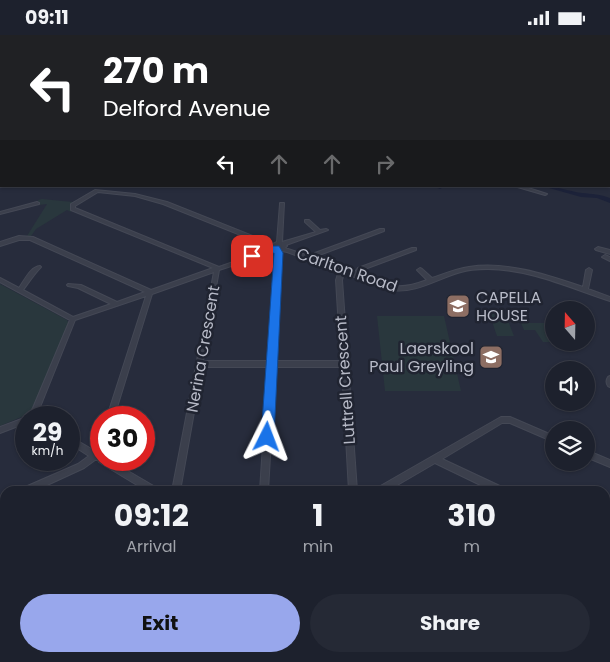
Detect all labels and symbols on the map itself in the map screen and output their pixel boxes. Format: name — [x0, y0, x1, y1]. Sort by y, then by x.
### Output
pin — [231, 235, 273, 277]
street label: Carlton Road — [293, 242, 401, 298]
street label: Nerina Crescent — [181, 283, 226, 414]
place label: CAPELLA HOUSE — [476, 286, 541, 327]
school or university icon: CAPELLA HOUSE — [445, 293, 471, 319]
north arrow — [545, 301, 595, 351]
street label: Luttrell Crescent — [329, 315, 361, 445]
place label: Laerskool Paul Greyling — [369, 337, 474, 378]
school or university icon: Laerskool Paul Greyling — [478, 344, 504, 370]
speed limit sign: 30 — [90, 406, 155, 471]
position arrow — [240, 410, 292, 462]

